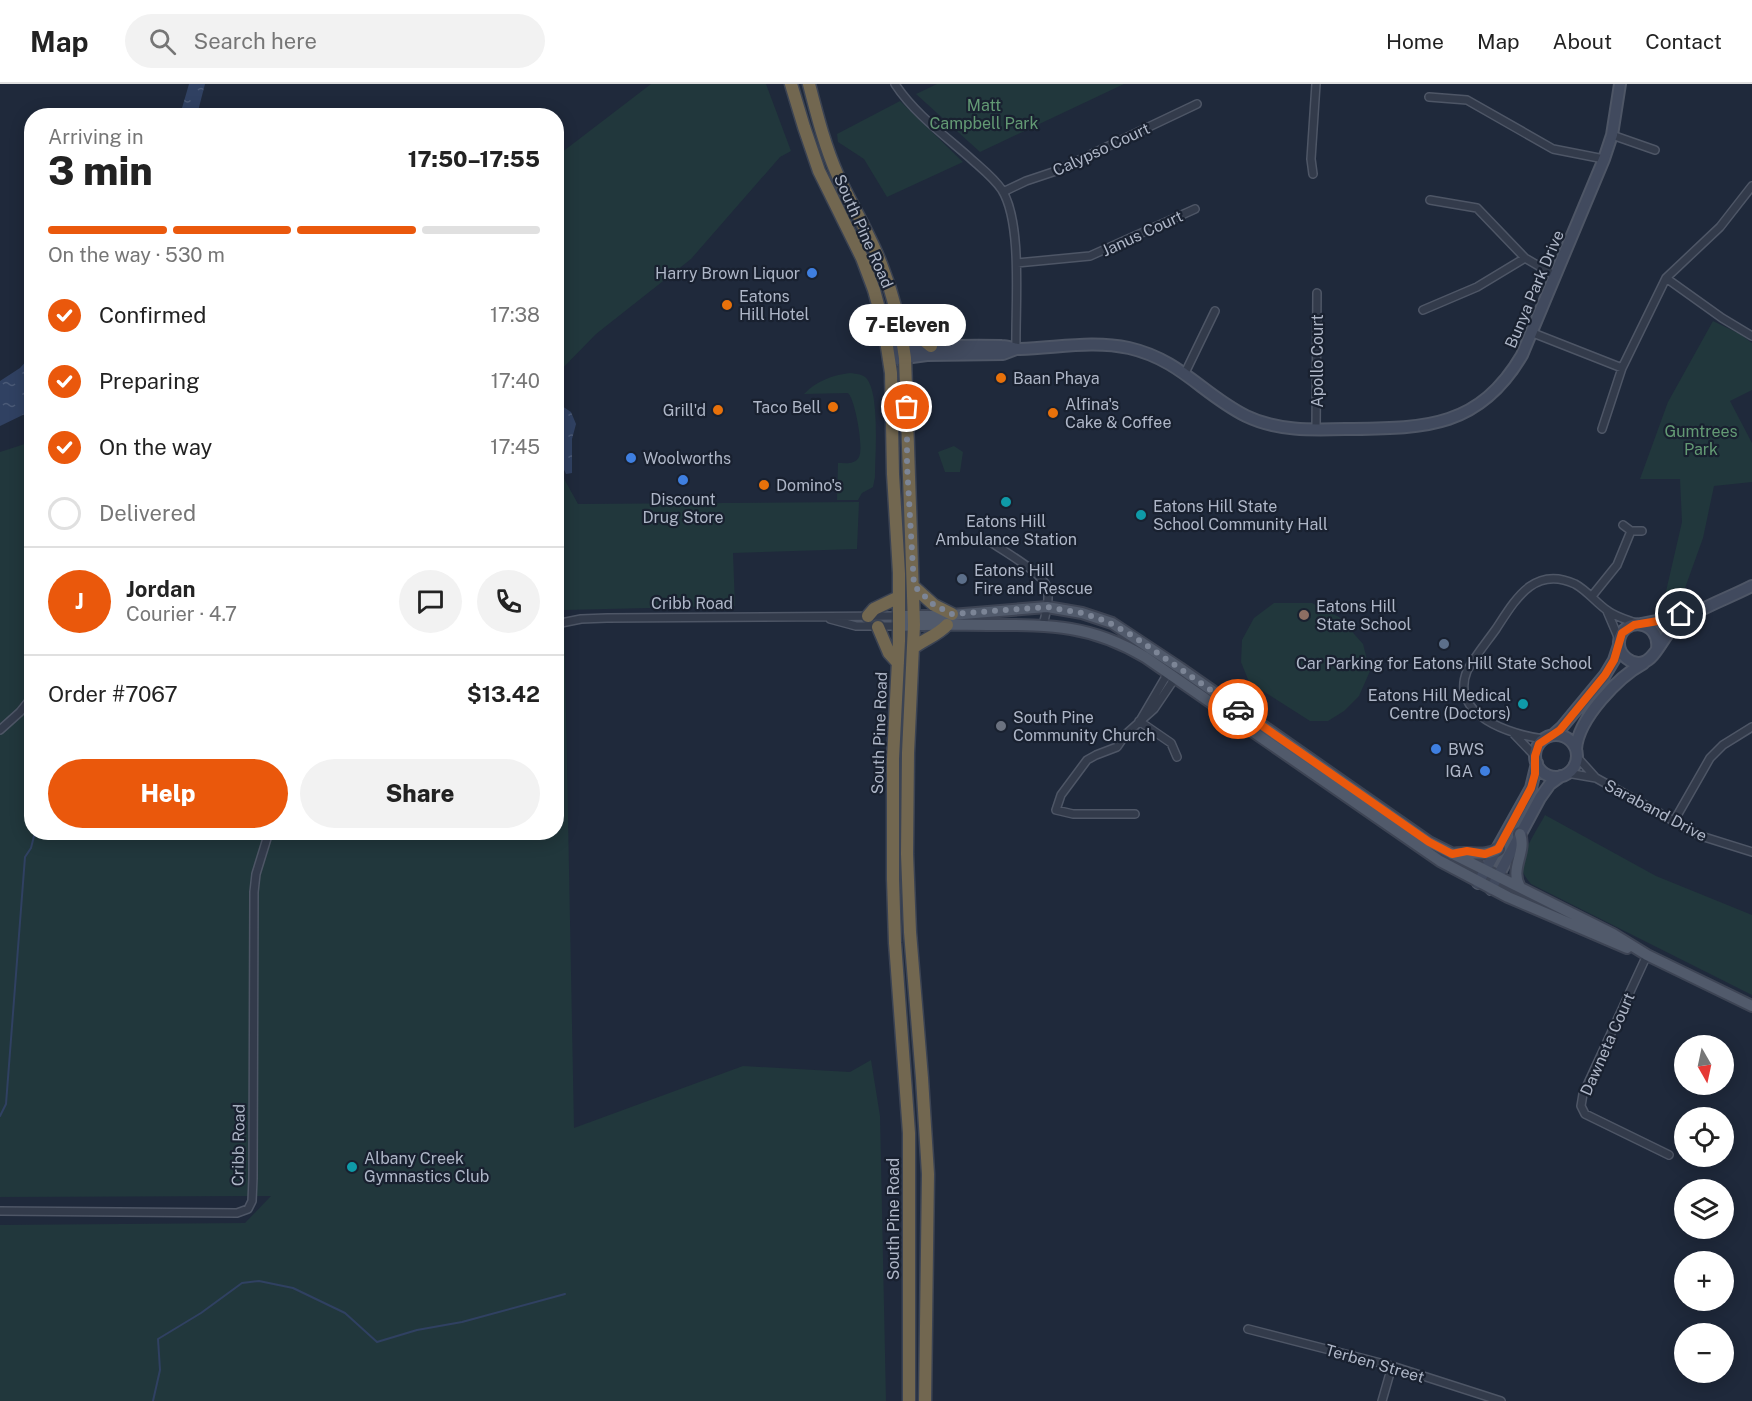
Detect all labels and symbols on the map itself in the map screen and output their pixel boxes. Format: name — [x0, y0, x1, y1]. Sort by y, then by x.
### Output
park label: Matt Campbell Park — [929, 96, 1039, 133]
street label: Calypso Court — [1050, 119, 1153, 180]
street label: South Pine Road — [830, 171, 897, 291]
street label: Janus Court — [1099, 206, 1186, 260]
street label: Bunya Park Drive — [1501, 227, 1568, 351]
place label: Harry Brown Liquor — [655, 264, 800, 283]
marker: Harry Brown Liquor — [805, 266, 819, 280]
place label: Eatons Hill Hotel — [739, 287, 810, 324]
marker: Eatons Hill Hotel — [720, 298, 734, 312]
callout: 7-Eleven — [848, 305, 966, 347]
street label: Apollo Court — [1308, 314, 1327, 408]
place label: Baan Phaya — [1013, 369, 1100, 388]
marker: Baan Phaya — [994, 371, 1008, 385]
pin — [881, 381, 932, 432]
place label: Alfina's Cake & Coffee — [1065, 395, 1171, 432]
place label: Taco Bell — [753, 398, 821, 417]
marker: Taco Bell — [826, 400, 840, 414]
place label: Grill'd — [663, 401, 706, 420]
marker: Grill'd — [711, 403, 725, 417]
marker: Alfina's Cake & Coffee — [1046, 406, 1060, 420]
park label: Gumtrees Park — [1664, 422, 1738, 459]
place label: Woolworths — [643, 449, 731, 468]
marker: Woolworths — [624, 451, 638, 465]
marker: Discount Drug Store — [676, 473, 690, 487]
place label: Domino's — [776, 476, 842, 495]
marker: Domino's — [757, 478, 771, 492]
place label: Discount Drug Store — [642, 490, 724, 527]
marker: Eatons Hill Ambulance Station — [999, 495, 1013, 509]
place label: Eatons Hill State School Community Hall — [1153, 497, 1328, 534]
marker: Eatons Hill State School Community Hall — [1134, 508, 1148, 522]
place label: Eatons Hill Ambulance Station — [935, 512, 1077, 549]
place label: Eatons Hill Fire and Rescue — [974, 561, 1093, 598]
marker: Eatons Hill Fire and Rescue — [955, 572, 969, 586]
pin — [1655, 588, 1706, 639]
street label: Cribb Road — [651, 594, 733, 613]
place label: Eatons Hill State School — [1316, 597, 1412, 634]
marker: Eatons Hill State School — [1297, 608, 1311, 622]
marker: Car Parking for Eatons Hill State School — [1437, 637, 1451, 651]
place label: Car Parking for Eatons Hill State School — [1296, 654, 1592, 673]
street label: South Pine Road — [868, 671, 891, 795]
courier — [1208, 679, 1268, 739]
place label: Eatons Hill Medical Centre (Doctors) — [1368, 686, 1511, 723]
marker: Eatons Hill Medical Centre (Doctors) — [1516, 697, 1530, 711]
place label: South Pine Community Church — [1013, 708, 1156, 745]
marker: South Pine Community Church — [994, 719, 1008, 733]
place label: BWS — [1448, 740, 1484, 759]
marker: BWS — [1429, 742, 1443, 756]
place label: IGA — [1445, 762, 1473, 781]
marker: IGA — [1478, 764, 1492, 778]
street label: Saraband Drive — [1601, 775, 1710, 845]
street label: Dawneta Court — [1576, 990, 1639, 1099]
north arrow — [1674, 1035, 1734, 1095]
street label: Cribb Road — [228, 1104, 249, 1186]
place label: Albany Creek Gymnastics Club — [364, 1149, 489, 1186]
street label: South Pine Road — [884, 1158, 903, 1280]
marker: Albany Creek Gymnastics Club — [345, 1160, 359, 1174]
street label: Terben Street — [1323, 1340, 1427, 1387]

